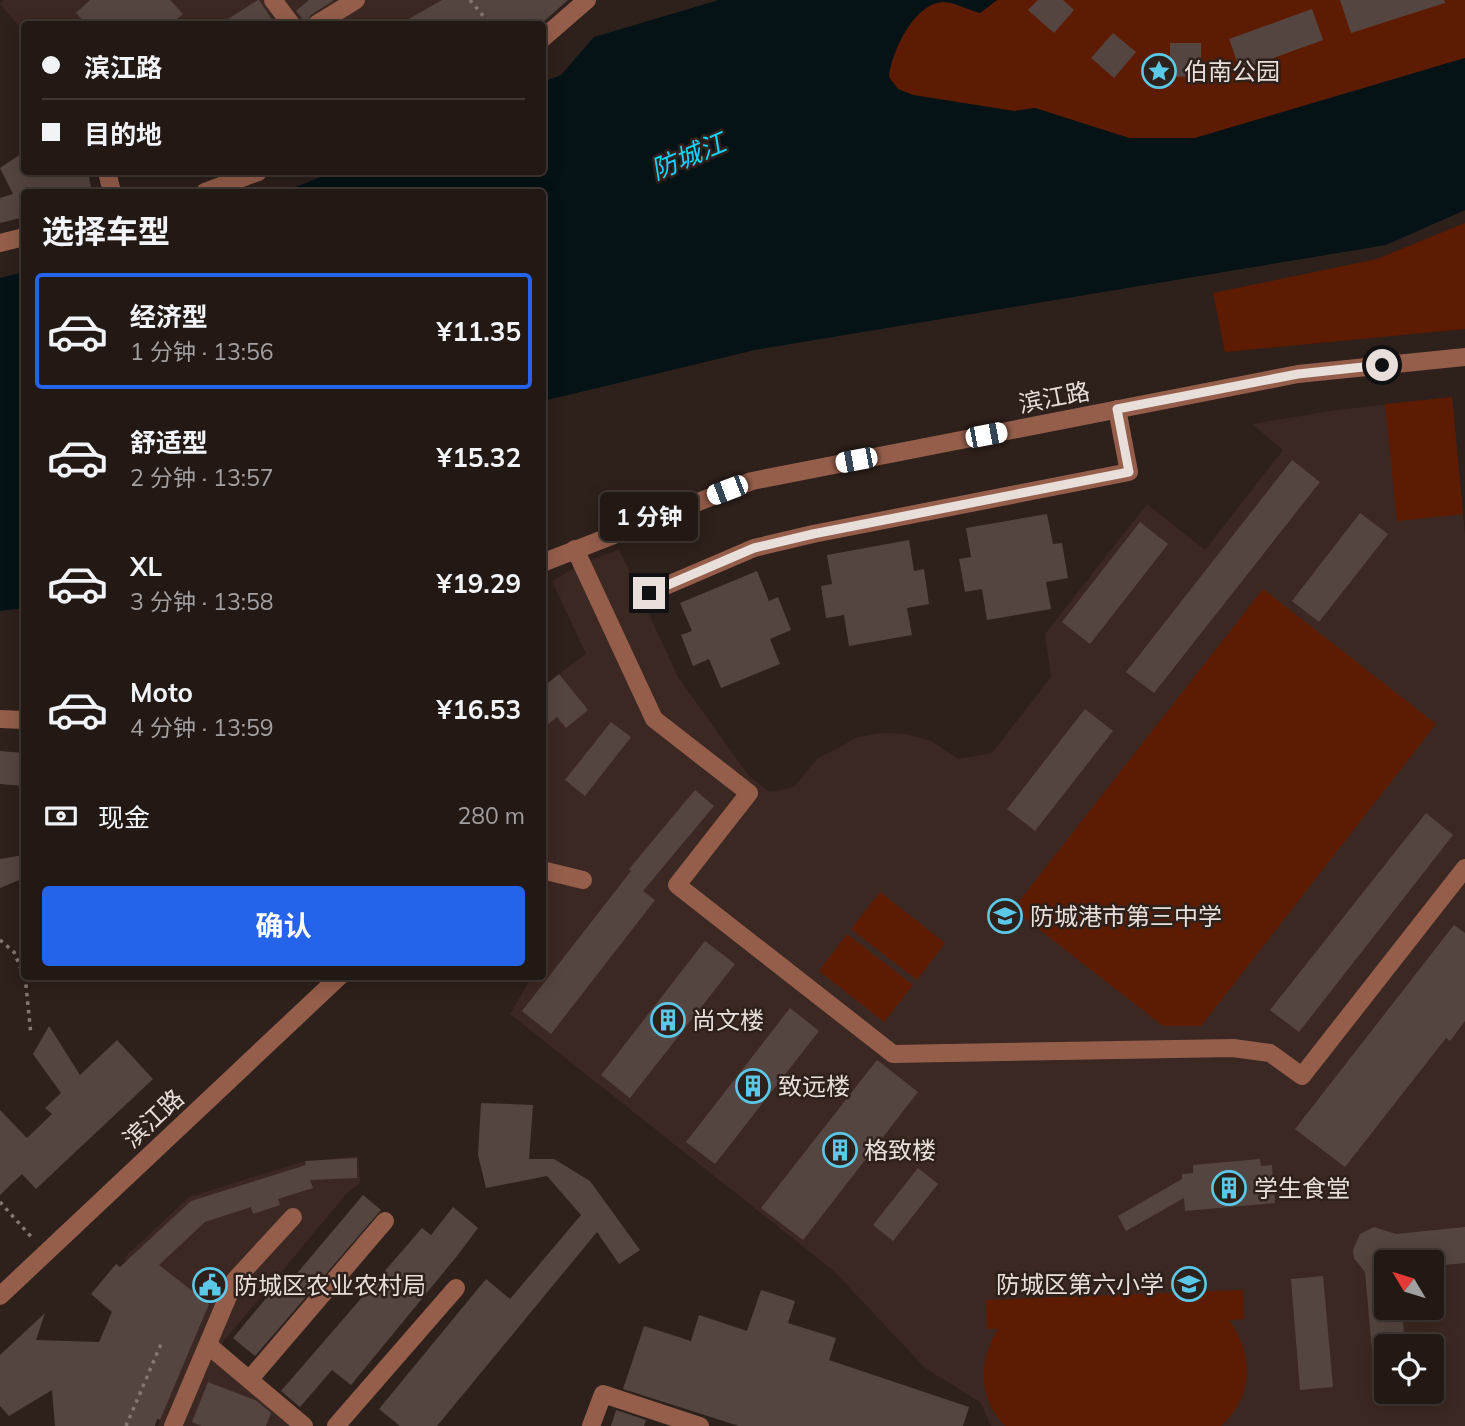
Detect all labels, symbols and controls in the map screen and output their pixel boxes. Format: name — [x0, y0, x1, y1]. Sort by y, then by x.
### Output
text: 滨江路 — [84, 51, 162, 84]
place icon: 伯南公园 — [1140, 52, 1178, 90]
place label: 伯南公园 — [1184, 56, 1280, 86]
text: 目的地 — [84, 118, 162, 151]
water label: 防城江 — [646, 124, 733, 186]
text: 选择车型 — [42, 211, 170, 251]
icon: car — [46, 300, 109, 363]
text: 经济型 — [130, 300, 208, 333]
text: ¥11.35 — [437, 315, 521, 348]
text: 1 分钟 · 13:56 — [130, 337, 274, 366]
route start — [1366, 349, 1398, 381]
street label: 滨江路 — [1016, 375, 1092, 419]
car — [964, 421, 1009, 449]
icon: car — [46, 426, 109, 489]
text: 舒适型 — [130, 426, 208, 459]
text: ¥15.32 — [437, 441, 521, 474]
car — [834, 446, 879, 474]
text: 2 分钟 · 13:57 — [130, 463, 274, 492]
car — [704, 473, 751, 507]
callout: 1 分钟 — [600, 491, 698, 540]
text: 1 分钟 — [616, 502, 682, 531]
text: XL — [130, 550, 162, 583]
icon: car — [46, 552, 109, 615]
text: ¥19.29 — [437, 567, 521, 600]
route end — [633, 577, 665, 609]
text: 3 分钟 · 13:58 — [130, 587, 274, 616]
text: Moto — [130, 676, 193, 709]
icon: car — [46, 678, 109, 741]
text: ¥16.53 — [437, 693, 521, 726]
text: 4 分钟 · 13:59 — [130, 713, 274, 742]
icon: cash — [42, 797, 80, 835]
text: 现金 — [98, 801, 150, 834]
text: 280 m — [457, 801, 525, 830]
button: 确认 — [42, 886, 525, 966]
school or university icon: 防城港市第三中学 — [986, 897, 1024, 935]
place label: 防城港市第三中学 — [1030, 901, 1222, 931]
building icon: 尚文楼 — [649, 1001, 687, 1039]
place label: 尚文楼 — [692, 1005, 764, 1035]
building icon: 致远楼 — [734, 1067, 772, 1105]
place label: 致远楼 — [778, 1071, 850, 1101]
street label: 滨江路 — [116, 1082, 190, 1154]
building icon: 格致楼 — [821, 1131, 859, 1169]
place label: 格致楼 — [864, 1135, 936, 1165]
building icon: 学生食堂 — [1210, 1169, 1248, 1207]
place label: 学生食堂 — [1254, 1173, 1350, 1203]
north arrow — [1374, 1250, 1444, 1320]
map controls — [1374, 1250, 1444, 1404]
school or university icon: 防城区第六小学 — [1170, 1265, 1208, 1303]
public building icon: 防城区农业农村局 — [191, 1266, 229, 1304]
place label: 防城区第六小学 — [996, 1269, 1164, 1299]
place label: 防城区农业农村局 — [234, 1270, 426, 1300]
button: locate — [1374, 1334, 1444, 1404]

